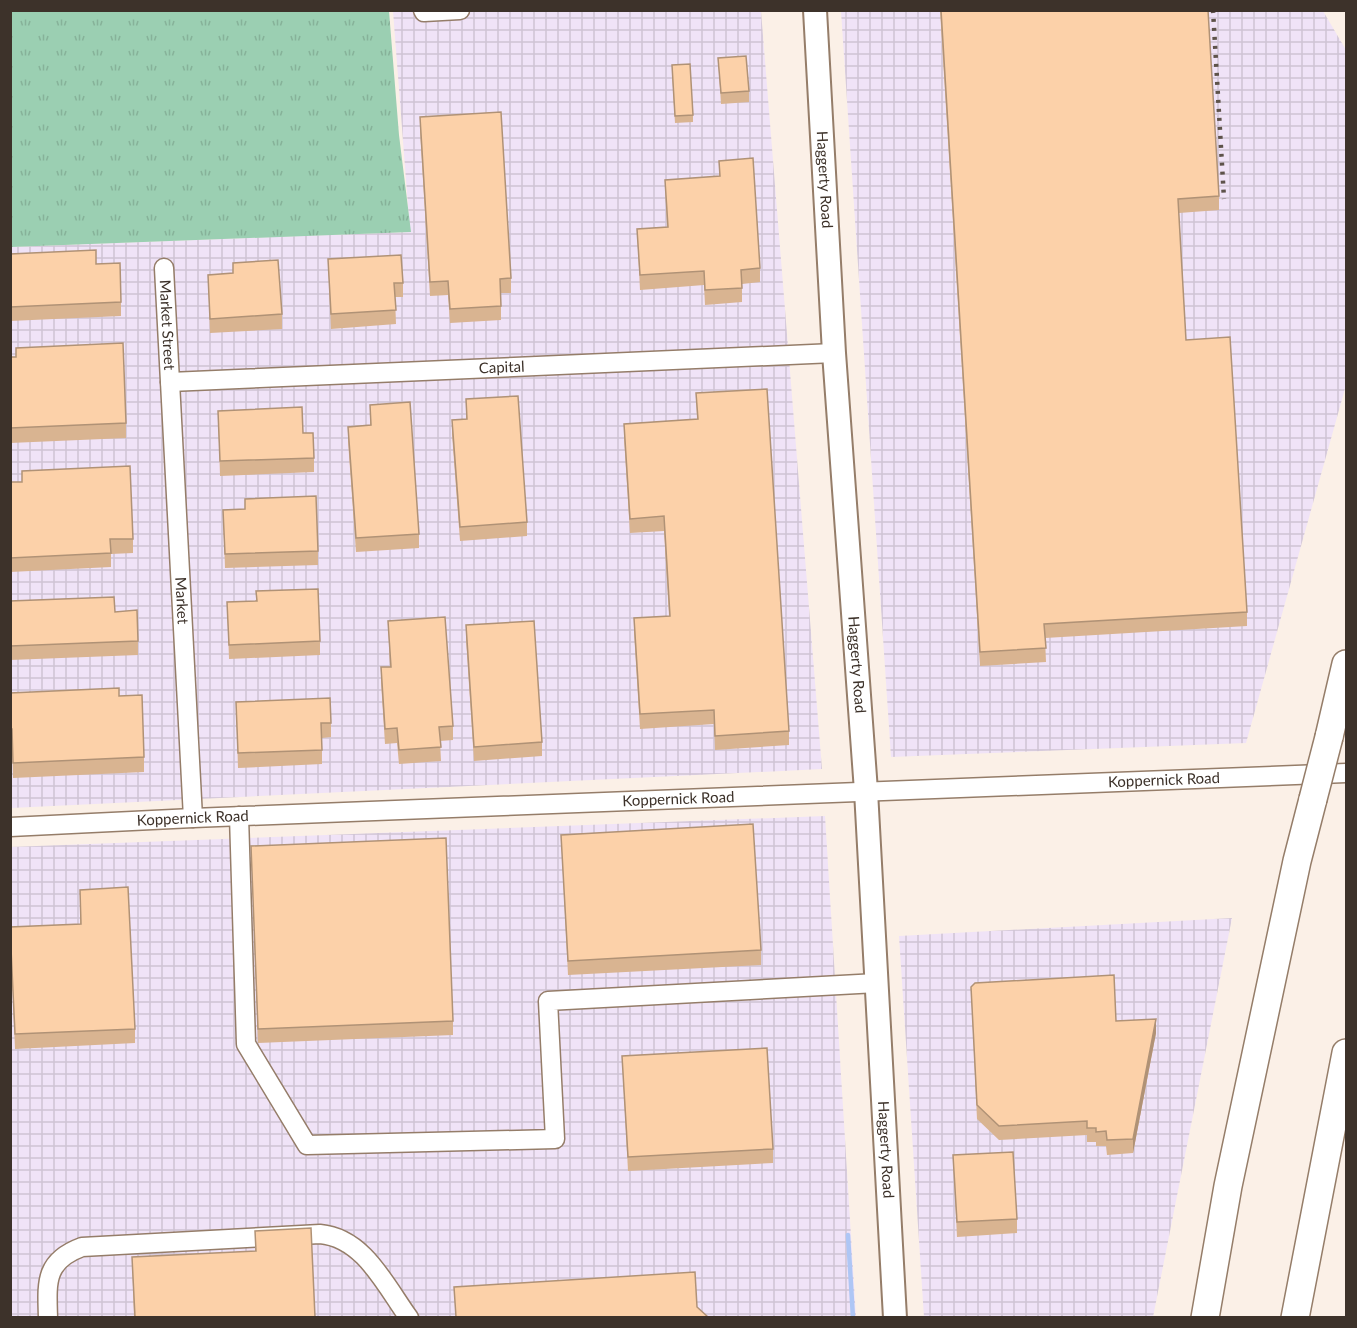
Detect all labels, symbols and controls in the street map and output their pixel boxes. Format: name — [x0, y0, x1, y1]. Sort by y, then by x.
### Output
street label: Haggerty Road — [814, 131, 837, 229]
street label: Market Street — [157, 279, 179, 371]
street label: Capital — [478, 357, 525, 377]
street label: Market — [172, 576, 193, 625]
street label: Haggerty Road — [845, 615, 870, 714]
street label: Koppernick Road — [1108, 768, 1220, 790]
street label: Koppernick Road — [622, 787, 735, 809]
street label: Koppernick Road — [136, 806, 249, 829]
street label: Haggerty Road — [875, 1101, 898, 1199]

